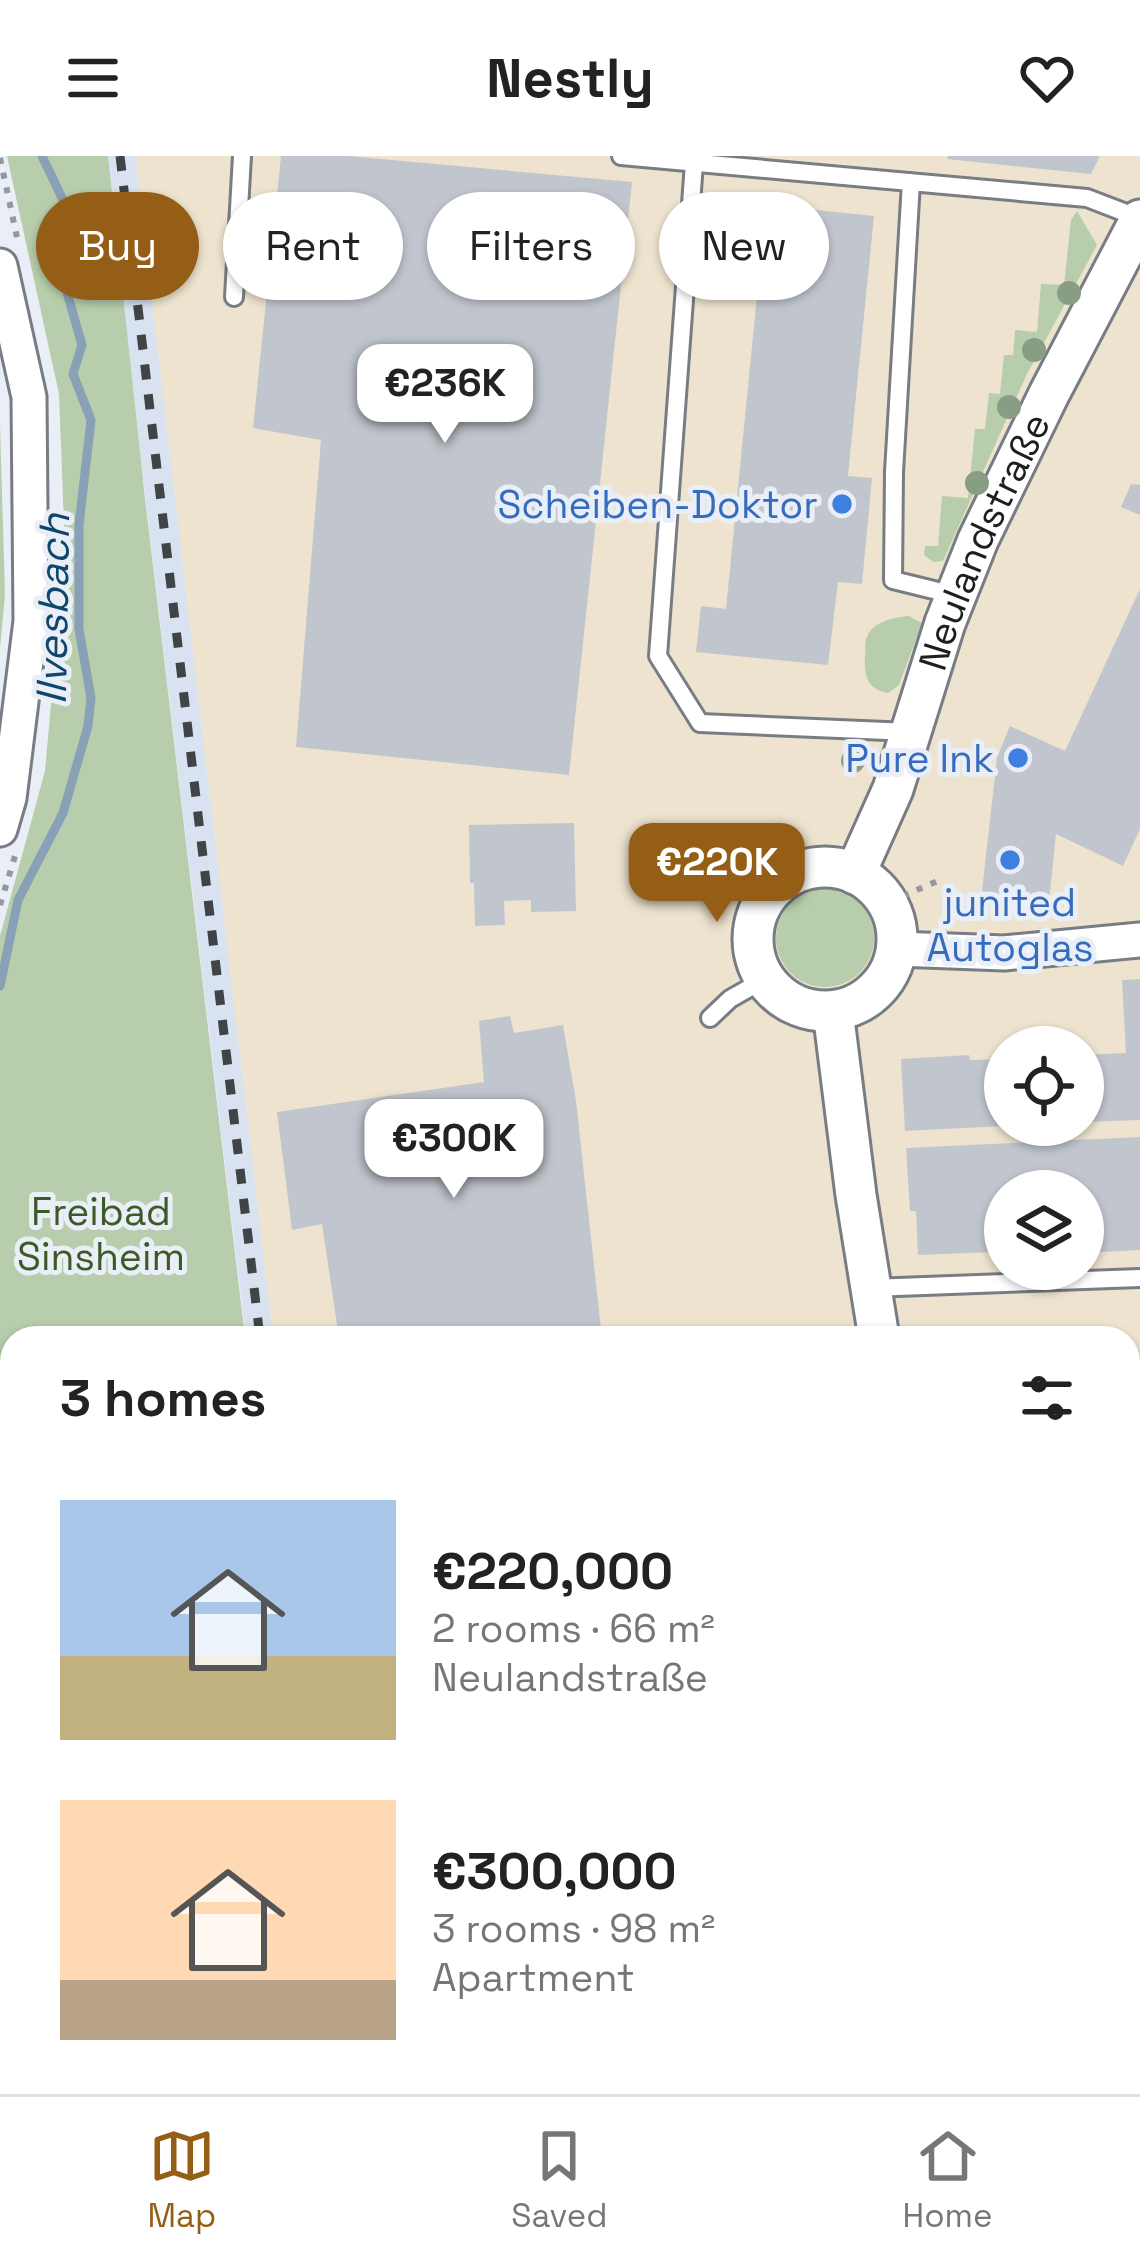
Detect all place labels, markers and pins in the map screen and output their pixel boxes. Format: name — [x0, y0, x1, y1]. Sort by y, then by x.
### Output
pin: €236K — [361, 344, 529, 446]
place label: Scheiben-Doktor — [497, 480, 818, 529]
marker: Scheiben-Doktor — [829, 491, 855, 517]
place label: Pure Ink — [845, 734, 994, 783]
marker: Pure Ink — [1005, 745, 1031, 771]
pin: €220K — [633, 823, 801, 925]
marker: junited Autoglas — [997, 847, 1023, 873]
place label: junited Autoglas — [926, 878, 1094, 972]
pin: €300K — [370, 1099, 538, 1201]

